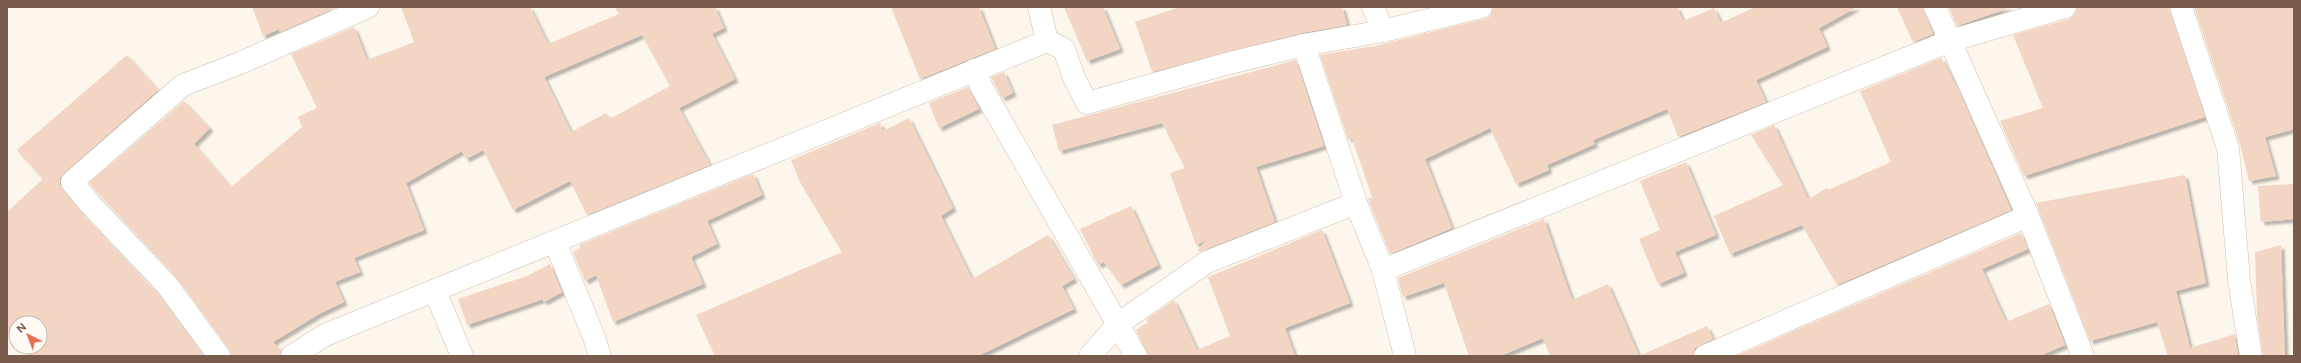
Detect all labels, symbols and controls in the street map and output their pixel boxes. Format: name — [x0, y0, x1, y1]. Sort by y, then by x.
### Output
north arrow — [8, 315, 48, 355]
text: N — [14, 320, 29, 336]

